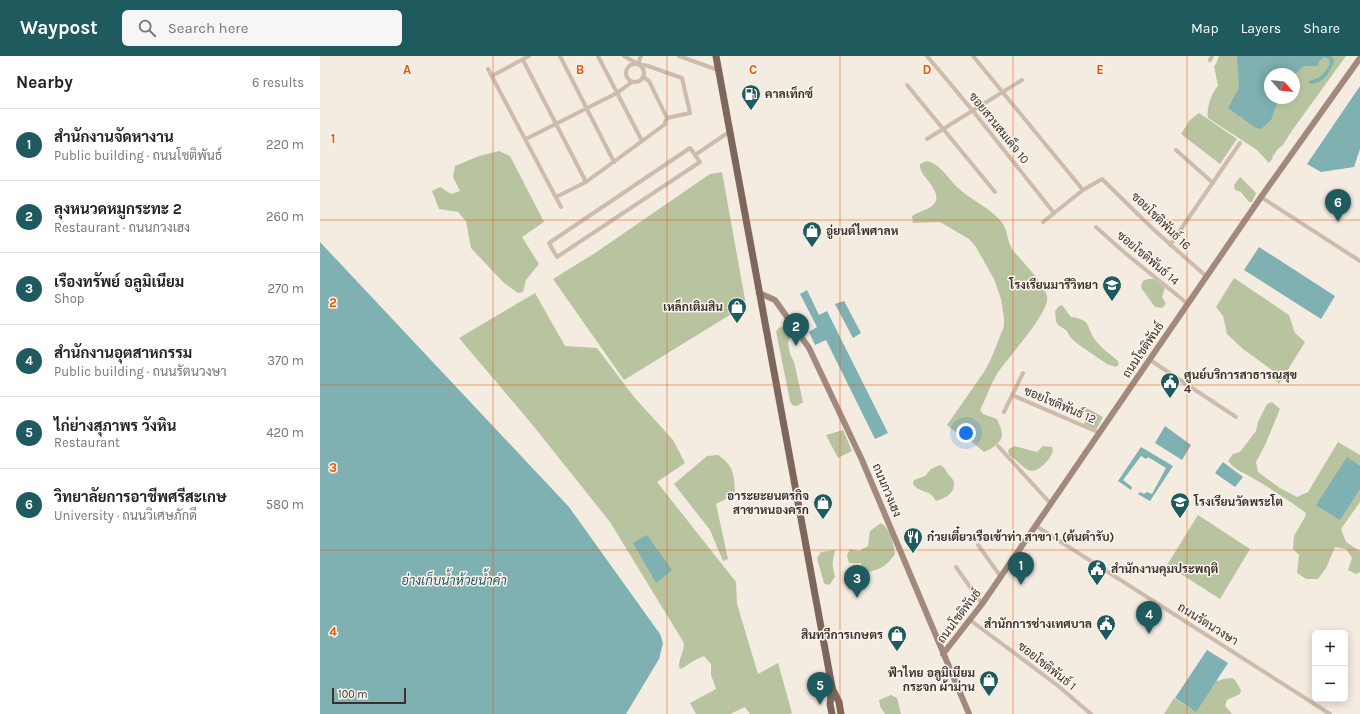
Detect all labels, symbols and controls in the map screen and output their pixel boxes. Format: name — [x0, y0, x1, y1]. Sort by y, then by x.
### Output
search box — [122, 10, 402, 46]
text: Waypost — [20, 17, 98, 39]
icon: search — [136, 17, 158, 39]
text: Search here — [168, 19, 248, 37]
text: Map — [1191, 20, 1219, 37]
text: Layers — [1241, 20, 1281, 37]
text: Share — [1303, 20, 1340, 37]
text: A — [403, 62, 411, 77]
text: B — [576, 62, 584, 77]
text: C — [749, 62, 757, 77]
text: D — [923, 62, 932, 77]
text: E — [1096, 62, 1104, 77]
north arrow — [1264, 68, 1300, 104]
text: Nearby — [16, 72, 73, 92]
text: 6 results — [252, 75, 304, 90]
fuel station icon: คาลเท็กซ์ — [740, 83, 762, 111]
place label: คาลเท็กซ์ — [765, 86, 814, 101]
street label: ซอยสวนสมเด็จ 10 — [966, 88, 1034, 167]
text: สำนักงานจัดหางาน — [54, 128, 174, 146]
text: 1 — [331, 131, 335, 146]
text: 1 — [27, 137, 31, 152]
text: 220 m — [266, 137, 304, 152]
text: Public building · ถนนโชติพันธ์ — [54, 148, 222, 163]
street label: ซอยโชติพันธ์ 16 — [1128, 189, 1194, 253]
pin: 6 — [1325, 189, 1351, 222]
text: ลุงหนวดหมูกระทะ 2 — [54, 200, 182, 218]
text: 2 — [25, 209, 33, 224]
text: 260 m — [266, 209, 304, 224]
text: Restaurant · ถนนกวงเฮง — [54, 220, 190, 235]
shop icon: อู่ยนต์ไพศาลห — [801, 220, 823, 248]
place label: อู่ยนต์ไพศาลห — [826, 223, 899, 239]
street label: ซอยโชติพันธ์ 14 — [1114, 227, 1183, 288]
text: เรืองทรัพย์ อลูมิเนียม — [54, 273, 184, 291]
school or university icon: โรงเรียนมารีวิทยา — [1101, 274, 1123, 302]
place label: โรงเรียนมารีวิทยา — [1008, 277, 1098, 292]
text: 3 — [25, 281, 33, 296]
text: 270 m — [267, 281, 304, 296]
text: Shop — [54, 291, 84, 306]
text: 2 — [329, 295, 337, 310]
shop icon: เหล็กเติมสิน — [726, 296, 748, 324]
place label: เหล็กเติมสิน — [663, 299, 723, 314]
pin: 2 — [783, 313, 809, 346]
street label: ถนนโชติพันธ์ — [1118, 319, 1167, 381]
text: สำนักงานอุตสาหกรรม — [54, 344, 192, 362]
text: 4 — [25, 353, 33, 368]
text: 370 m — [267, 353, 304, 368]
text: Public building · ถนนรัตนวงษา — [54, 364, 227, 379]
place label: ศูนย์บริการสาธารณสุข 4 — [1184, 367, 1297, 396]
public building icon: ศูนย์บริการสาธารณสุข 4 — [1159, 371, 1181, 399]
street label: ซอยโชติพันธ์ 12 — [1022, 383, 1099, 426]
text: ไก่ย่างสุภาพร วังหิน — [54, 417, 177, 435]
your location — [956, 423, 976, 443]
text: 5 — [25, 425, 33, 440]
text: 420 m — [266, 425, 304, 440]
text: Restaurant — [54, 435, 120, 450]
text: 3 — [329, 460, 337, 475]
street label: ถนนกวงเฮง — [869, 461, 905, 519]
text: วิทยาลัยการอาชีพศรีสะเกษ — [54, 488, 227, 506]
place label: อาระยะยนตรกิจ สาขาหนองครก — [727, 489, 809, 517]
school or university icon: โรงเรียนวัดพระโต — [1169, 491, 1191, 519]
shop icon: อาระยะยนตรกิจ สาขาหนองครก — [812, 492, 834, 520]
place label: โรงเรียนวัดพระโต — [1193, 494, 1283, 509]
text: 6 — [25, 497, 33, 512]
text: 580 m — [266, 497, 304, 512]
text: University · ถนนวิเศษภักดี — [54, 508, 197, 523]
restaurant icon: ก๋วยเตี๋ยวเรือเข้าท่า สาขา 1 (ต้นตำรับ) — [902, 526, 924, 554]
place label: ก๋วยเตี๋ยวเรือเข้าท่า สาขา 1 (ต้นตำรับ) — [927, 526, 1114, 544]
pin: 1 — [1008, 552, 1034, 585]
public building icon: สำนักงานคุมประพฤติ — [1086, 558, 1108, 586]
place label: สำนักงานคุมประพฤติ — [1111, 562, 1218, 577]
pin: 3 — [844, 565, 870, 598]
water label: อ่างเก็บน้ำห้วยน้ำคำ — [401, 568, 507, 588]
street label: ถนนโชติพันธ์ — [933, 585, 984, 646]
street label: ถนนรัตนวงษา — [1175, 600, 1241, 648]
pin: 4 — [1136, 601, 1162, 634]
public building icon: สำนักการช่างเทศบาล — [1095, 613, 1117, 641]
place label: สำนักการช่างเทศบาล — [984, 617, 1092, 631]
text: 4 — [329, 624, 337, 639]
shop icon: สินทวีการเกษตร — [886, 624, 908, 652]
place label: สินทวีการเกษตร — [801, 627, 883, 642]
map controls — [1312, 630, 1348, 702]
button: + — [1312, 630, 1348, 666]
street label: ซอยโชติพันธ์ 1 — [1015, 638, 1080, 693]
place label: ฟ้าไทย อลูมิเนียม กระจก ผ้าม่าน — [888, 665, 975, 694]
button: − — [1312, 666, 1348, 702]
shop icon: ฟ้าไทย อลูมิเนียม กระจก ผ้าม่าน — [978, 669, 1000, 697]
pin: 5 — [807, 672, 833, 705]
scale bar — [332, 686, 406, 705]
text: 100 m — [338, 688, 368, 701]

